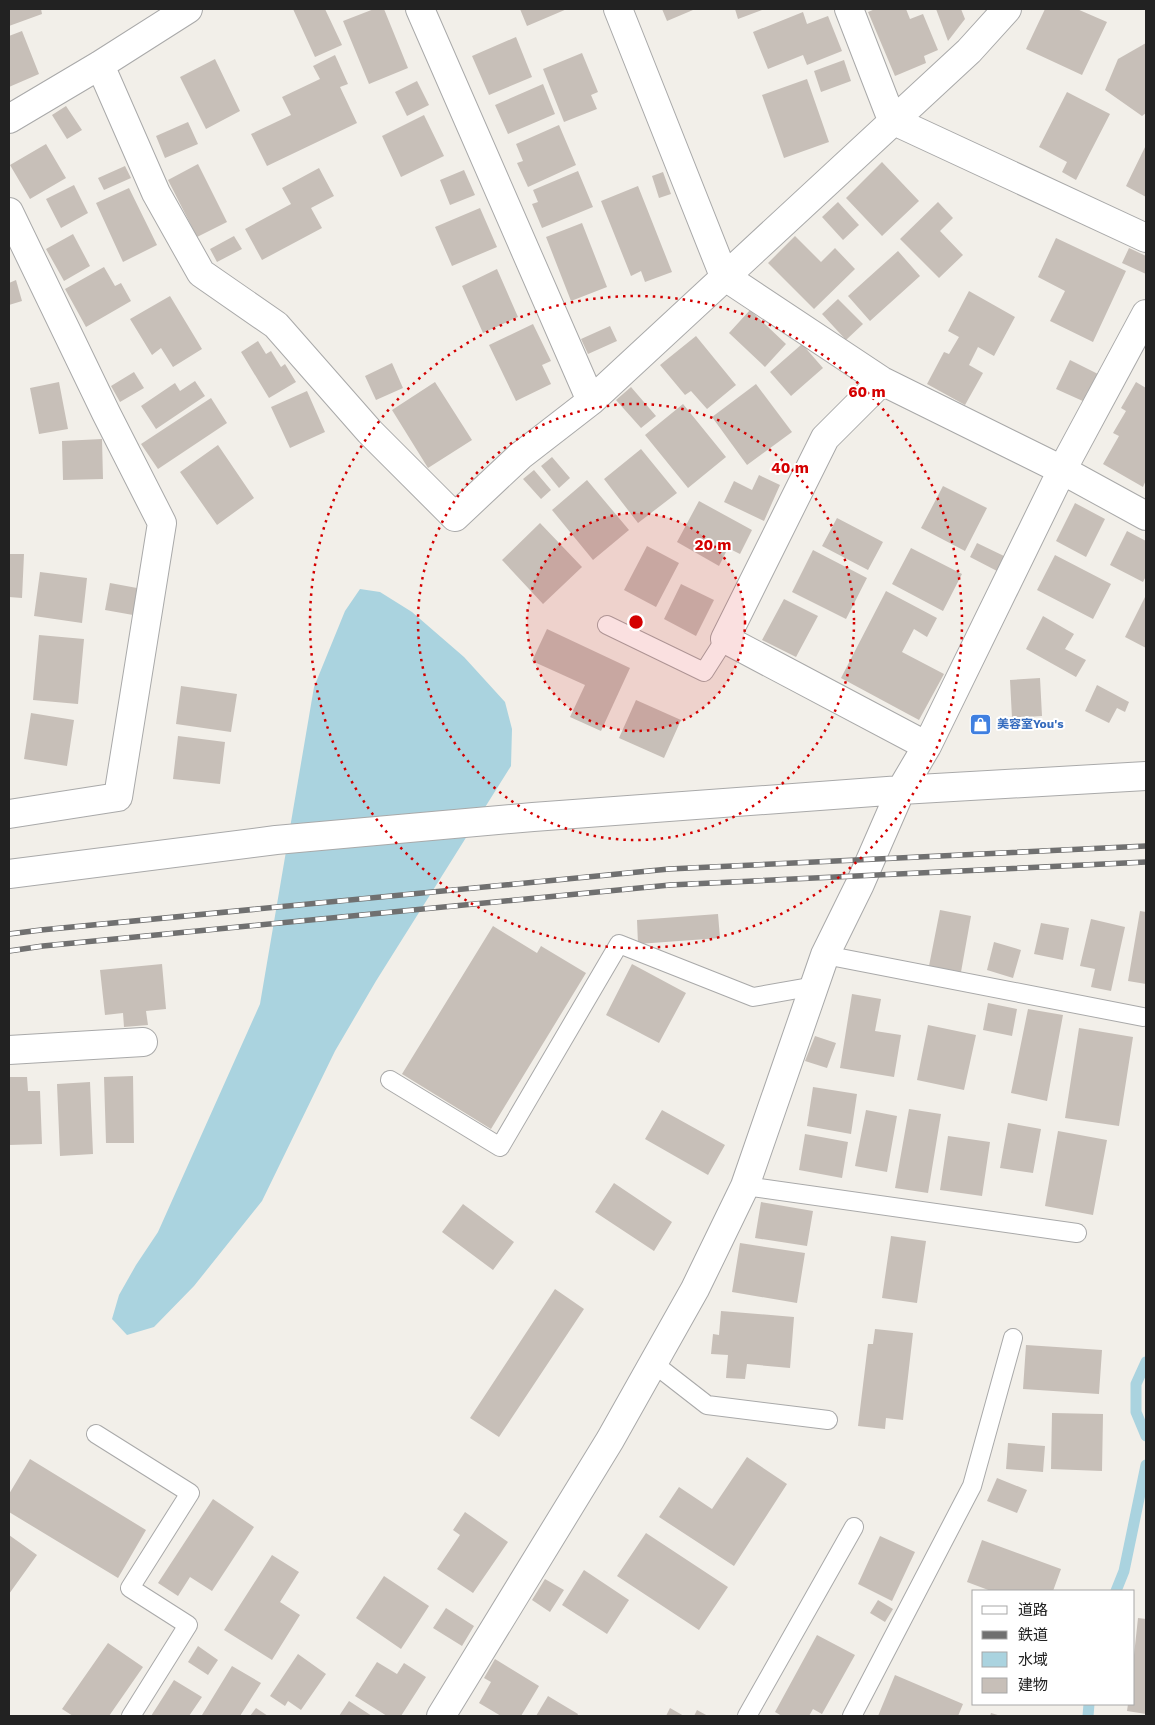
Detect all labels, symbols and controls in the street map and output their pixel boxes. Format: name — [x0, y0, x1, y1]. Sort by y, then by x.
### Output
text: 60 m — [848, 383, 886, 401]
text: 40 m — [771, 459, 809, 477]
text: 20 m — [694, 536, 732, 554]
centre of rings — [627, 613, 645, 631]
shop icon: 美容室You's — [969, 712, 993, 736]
place label: 美容室You's — [997, 717, 1064, 731]
legend — [972, 1590, 1135, 1705]
text: 道路 — [1018, 1601, 1048, 1619]
text: 鉄道 — [1018, 1626, 1048, 1644]
text: 水域 — [1018, 1651, 1048, 1669]
text: 建物 — [1018, 1676, 1048, 1694]

